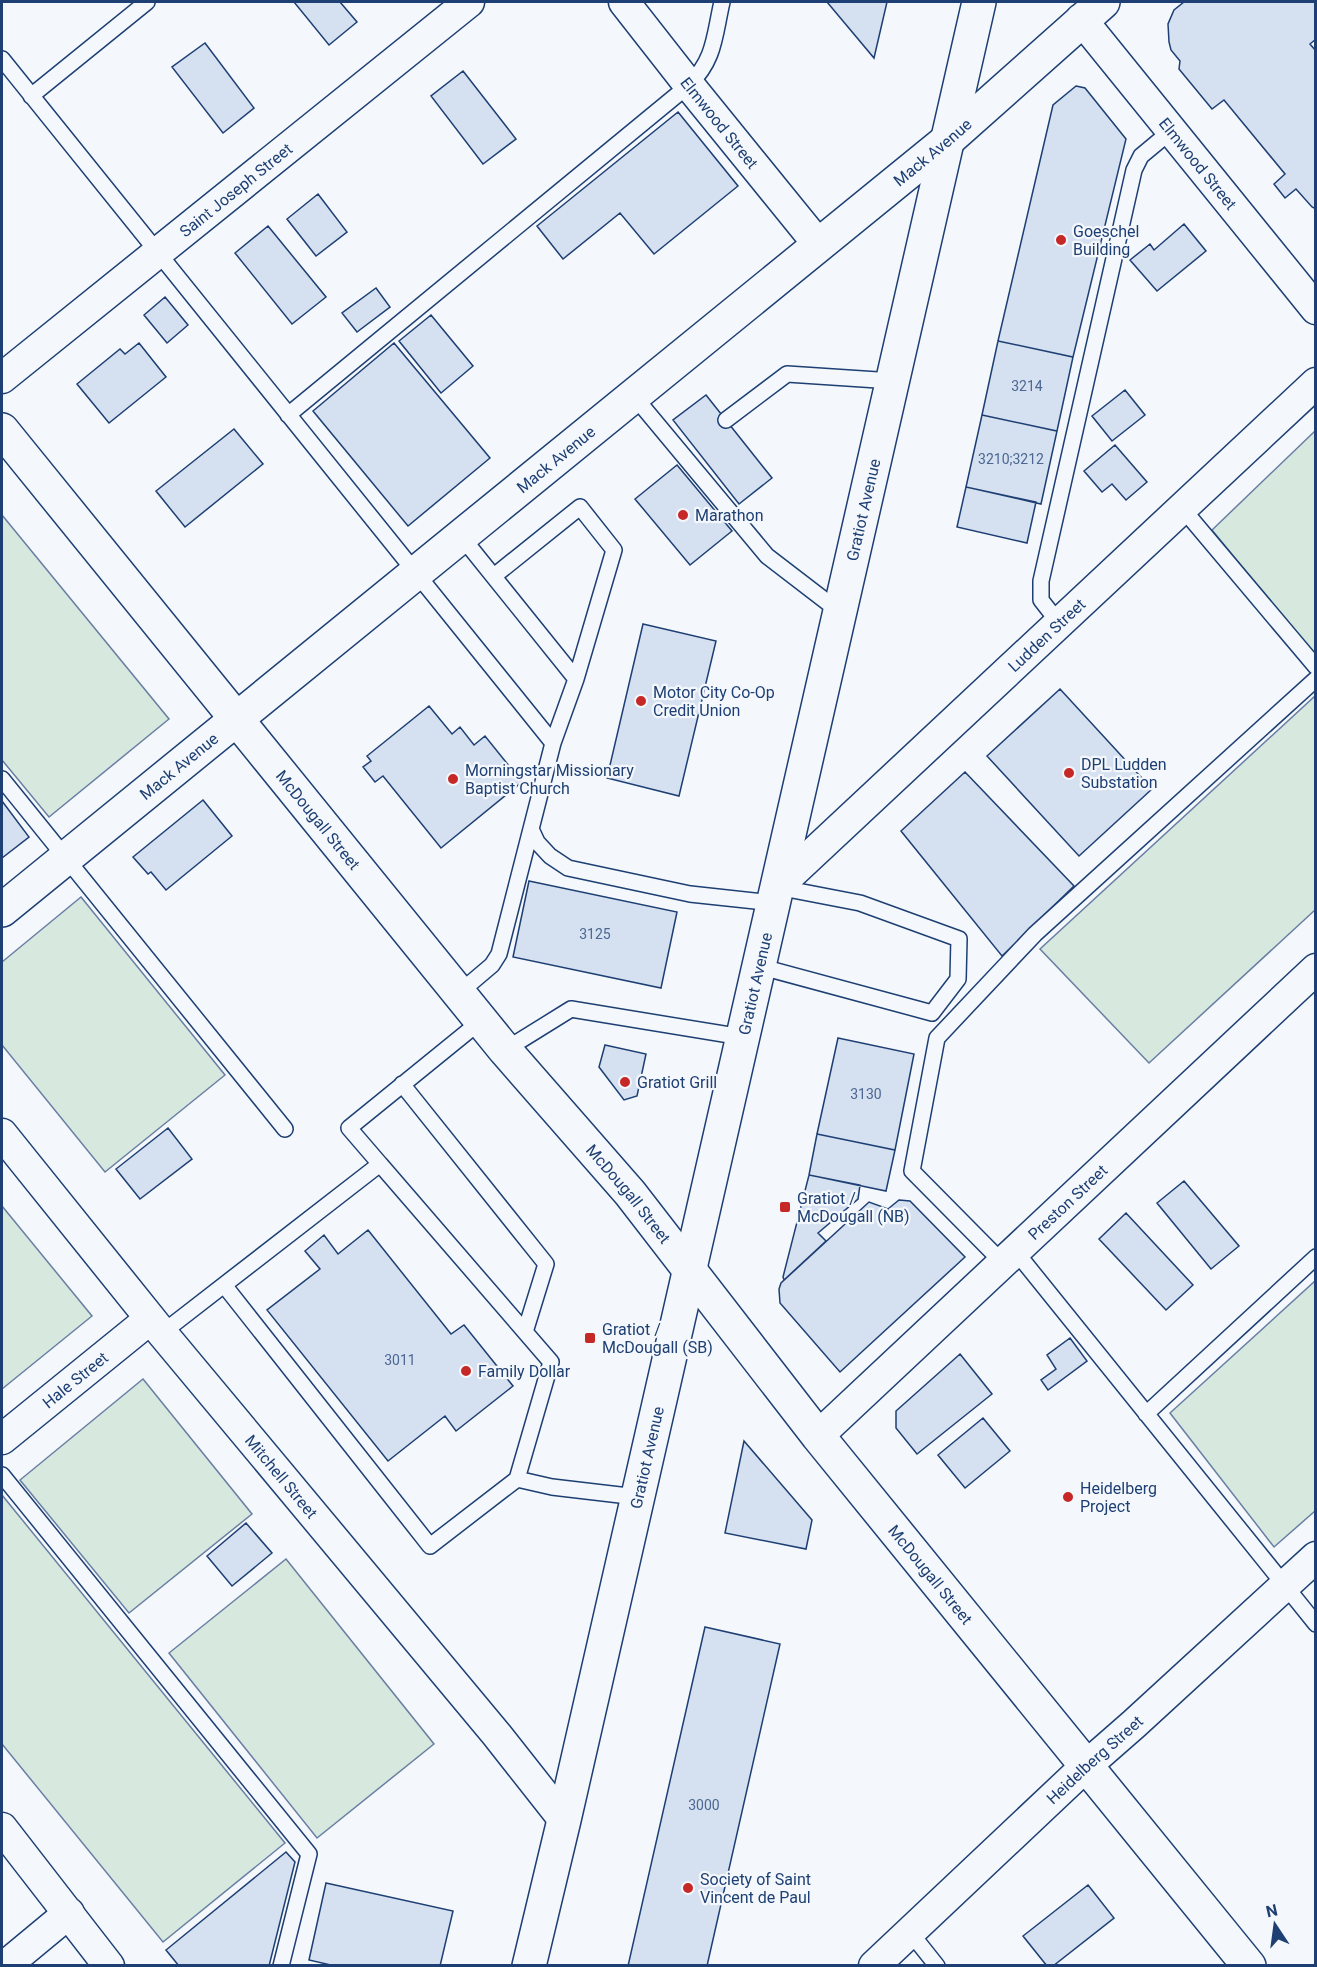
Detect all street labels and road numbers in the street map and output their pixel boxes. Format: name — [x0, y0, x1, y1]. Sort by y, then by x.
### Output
street label: Elmwood Street — [677, 73, 762, 172]
street label: Mack Avenue — [890, 114, 975, 190]
street label: Elmwood Street — [1155, 114, 1241, 213]
street label: Saint Joseph Street — [176, 139, 296, 241]
street label: Mack Avenue — [513, 422, 599, 497]
street label: Gratiot Avenue — [842, 457, 884, 563]
street label: Ludden Street — [1004, 594, 1089, 676]
street label: Mack Avenue — [136, 729, 222, 804]
street label: McDougall Street — [272, 766, 364, 873]
street label: Gratiot Avenue — [734, 931, 776, 1037]
street label: McDougall Street — [582, 1140, 675, 1247]
street label: Preston Street — [1024, 1160, 1111, 1244]
street label: Hale Street — [38, 1348, 112, 1412]
street label: Gratiot Avenue — [626, 1404, 668, 1511]
street label: Mitchell Street — [241, 1431, 322, 1522]
street label: McDougall Street — [885, 1521, 977, 1628]
street label: Heidelberg Street — [1042, 1711, 1147, 1808]

